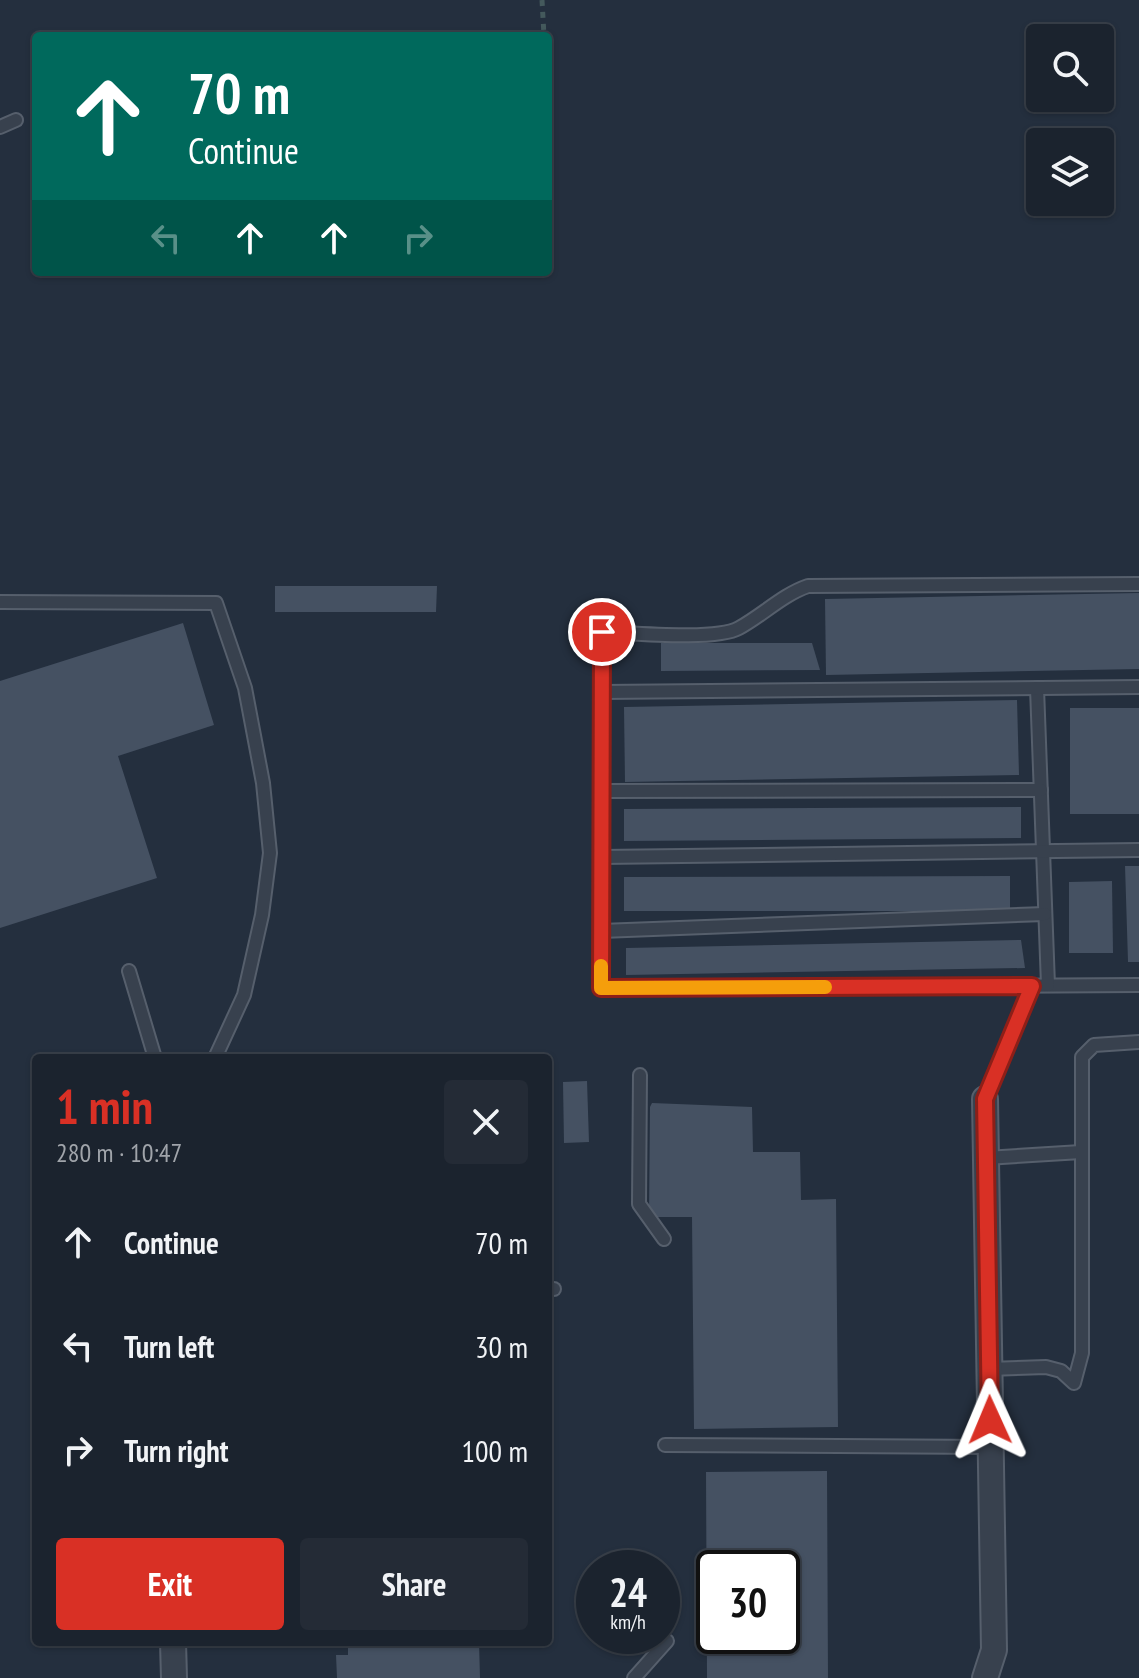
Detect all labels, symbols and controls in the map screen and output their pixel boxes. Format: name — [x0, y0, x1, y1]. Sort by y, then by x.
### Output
map controls — [1026, 24, 1114, 216]
button: search — [1026, 24, 1114, 112]
text: 70 m — [188, 57, 290, 129]
icon: ahead — [56, 64, 160, 168]
text: Continue — [188, 127, 299, 174]
button: layers — [1026, 128, 1114, 216]
icon: left — [144, 216, 188, 260]
icon: ahead — [228, 216, 272, 260]
icon: ahead — [312, 216, 356, 260]
icon: right — [396, 216, 440, 260]
pin — [568, 598, 636, 666]
icon: arrive — [580, 610, 624, 654]
text: 1 min — [56, 1075, 153, 1137]
button: close — [444, 1080, 528, 1164]
text: 280 m · 10:47 — [56, 1136, 182, 1169]
icon: ahead — [56, 1220, 100, 1264]
text: Continue — [124, 1223, 219, 1262]
text: 70 m — [475, 1223, 528, 1262]
icon: left — [56, 1324, 100, 1368]
text: Turn left — [124, 1327, 214, 1366]
text: 30 m — [475, 1327, 528, 1366]
position arrow — [948, 1378, 1032, 1462]
icon: right — [56, 1428, 100, 1472]
text: Turn right — [124, 1431, 228, 1470]
text: 100 m — [462, 1431, 528, 1470]
button: Exit — [56, 1538, 284, 1630]
button: Share — [300, 1538, 528, 1630]
speed limit sign: 30 — [696, 1550, 800, 1654]
text: 24 — [609, 1566, 647, 1618]
text: km/h — [610, 1609, 646, 1635]

